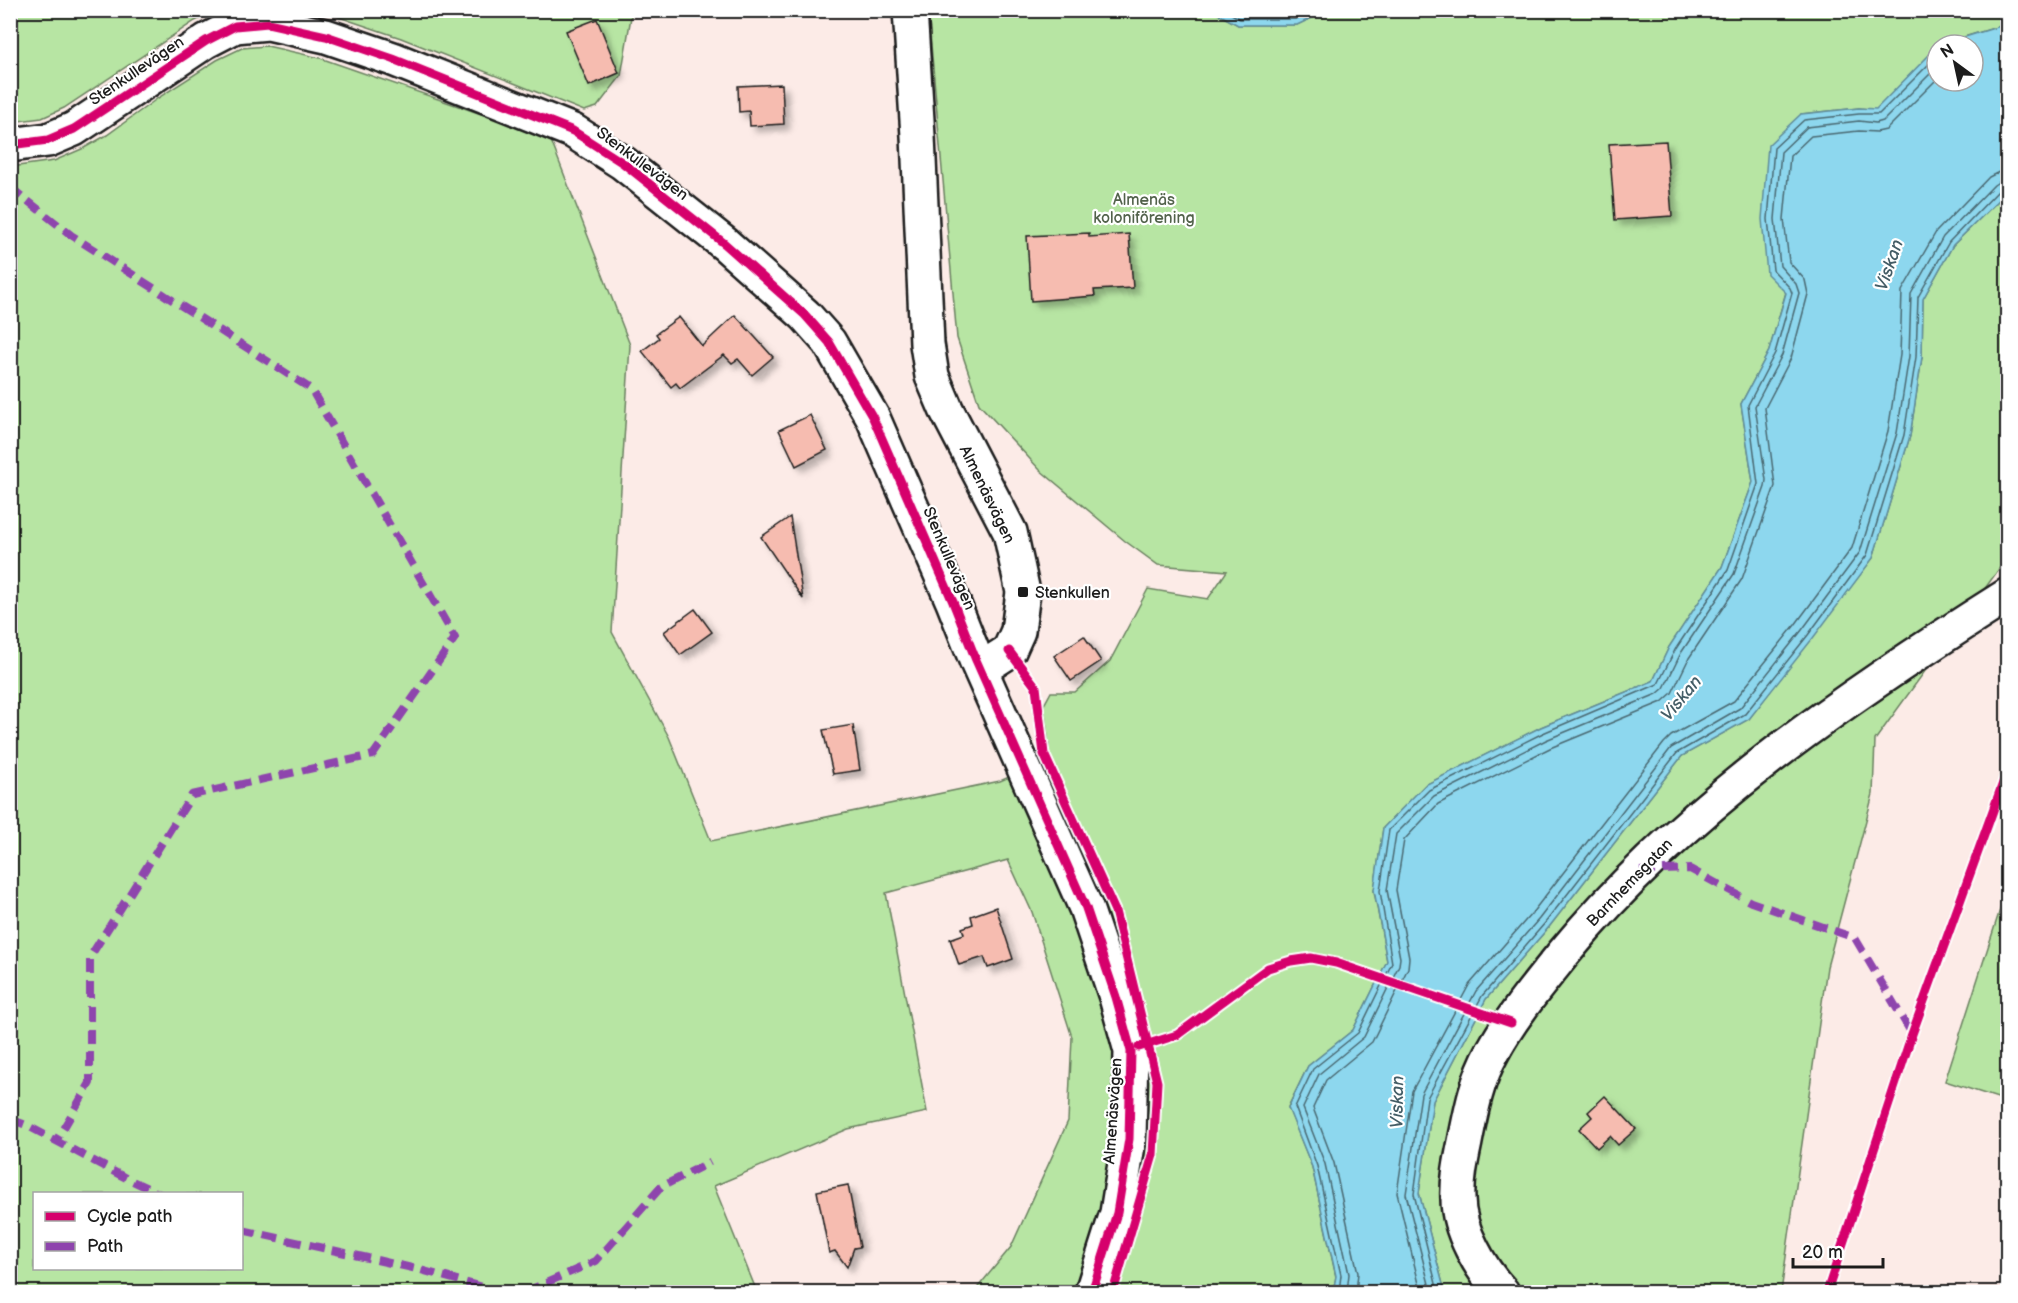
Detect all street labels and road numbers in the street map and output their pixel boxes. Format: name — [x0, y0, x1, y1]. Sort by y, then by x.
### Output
street label: Stenkullevägen — [86, 33, 188, 110]
street label: Stenkullevägen — [592, 123, 692, 205]
street label: Almenäsvägen — [955, 443, 1019, 547]
street label: Stenkullevägen — [918, 504, 979, 613]
street label: Barnhemsgatan — [1583, 835, 1677, 931]
street label: Almenäsvägen — [1100, 1057, 1127, 1165]

